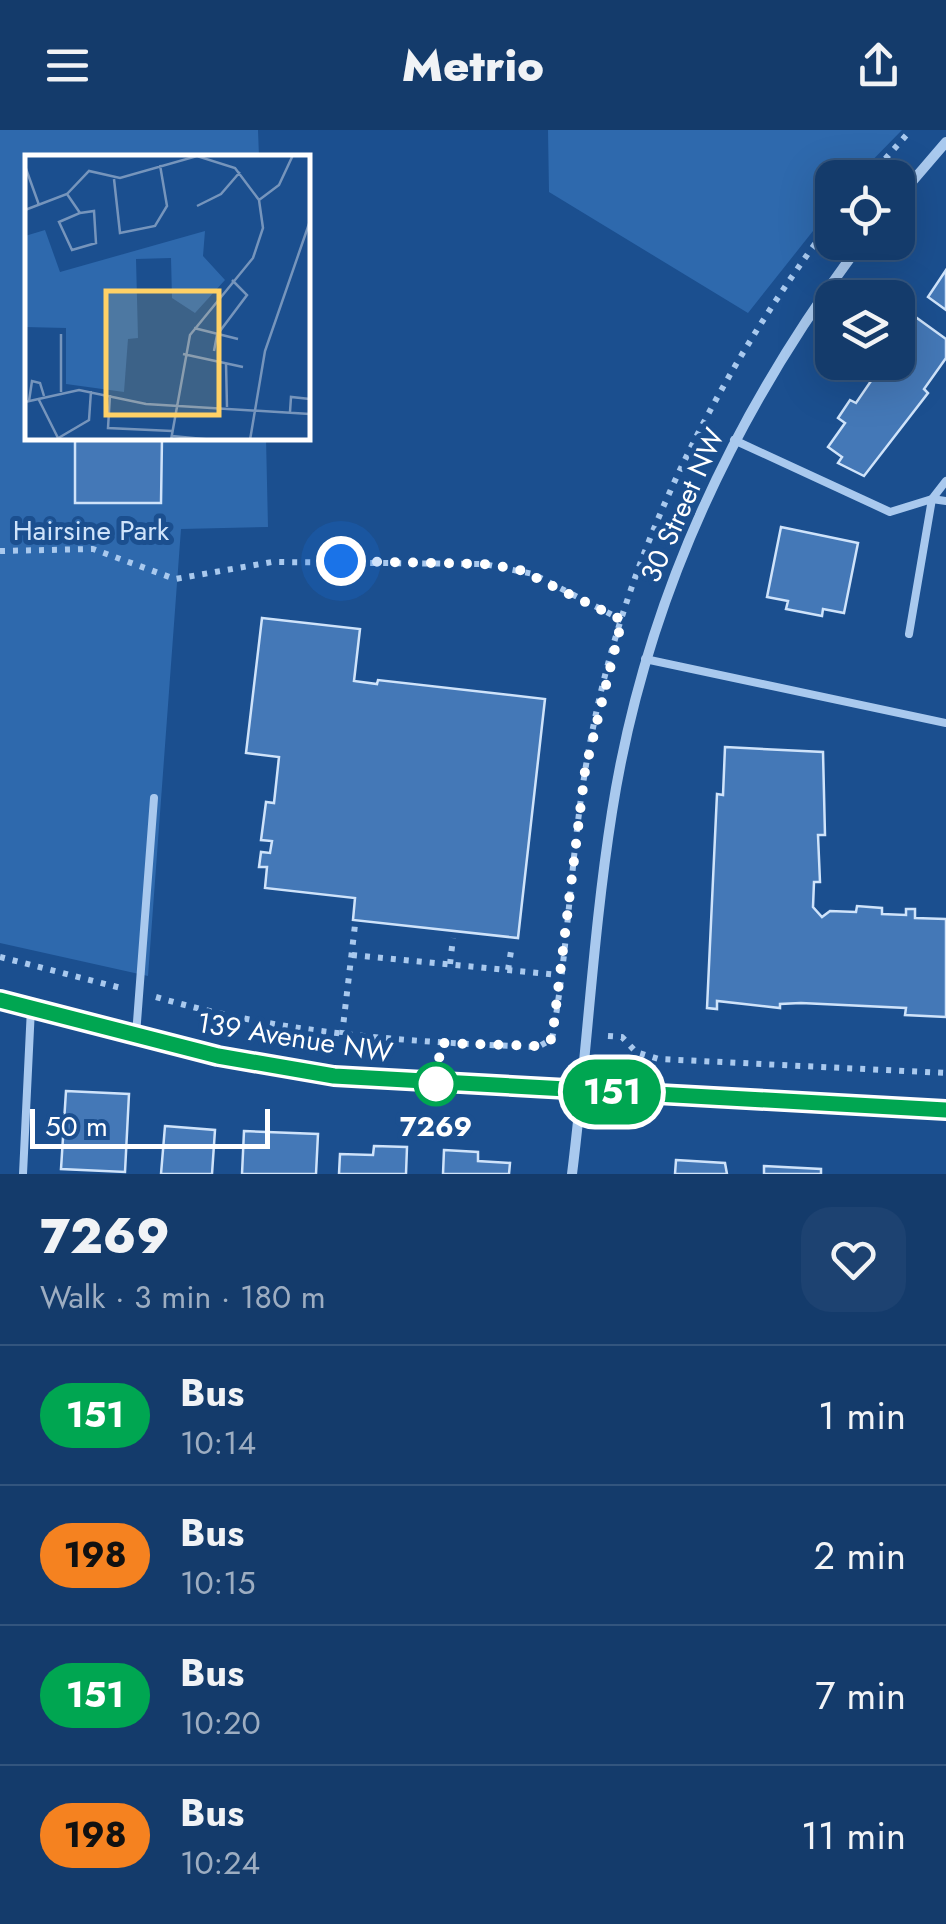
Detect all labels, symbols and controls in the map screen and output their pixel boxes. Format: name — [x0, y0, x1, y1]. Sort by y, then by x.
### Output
text: Metrio — [402, 33, 544, 98]
icon: menu — [40, 38, 95, 93]
icon: share — [851, 38, 906, 93]
inset map — [25, 155, 310, 440]
map controls — [815, 160, 915, 380]
button: locate — [815, 160, 915, 260]
button: layers — [815, 280, 915, 380]
street label: 30 Street NW — [630, 421, 735, 589]
park label: Hairsine Park — [13, 510, 170, 551]
your location — [316, 536, 366, 586]
street label: 139 Avenue NW — [194, 1002, 396, 1073]
line badge: 151 — [554, 1060, 670, 1124]
marker: 7269 — [415, 1063, 457, 1105]
text: 151 — [583, 1067, 641, 1117]
scale bar — [30, 1104, 270, 1148]
text: 50 m — [45, 1106, 108, 1147]
place label: 7269 — [400, 1106, 472, 1147]
text: 7269 — [40, 1202, 170, 1271]
button: heart — [801, 1207, 906, 1312]
text: Walk · 3 min · 180 m — [40, 1274, 326, 1320]
text: Bus — [180, 1365, 244, 1420]
text: 1 min — [818, 1388, 906, 1443]
text: 151 — [66, 1390, 124, 1440]
text: 10:14 — [180, 1420, 256, 1466]
text: Bus — [180, 1505, 244, 1560]
text: 2 min — [814, 1528, 906, 1583]
text: 198 — [63, 1530, 127, 1580]
text: 10:15 — [180, 1560, 256, 1606]
text: Bus — [180, 1645, 244, 1700]
text: 7 min — [815, 1668, 906, 1723]
text: 151 — [66, 1670, 124, 1720]
text: 10:20 — [180, 1700, 261, 1746]
text: Bus — [180, 1785, 244, 1840]
text: 11 min — [801, 1808, 906, 1863]
text: 198 — [63, 1810, 127, 1860]
text: 10:24 — [180, 1840, 260, 1886]

